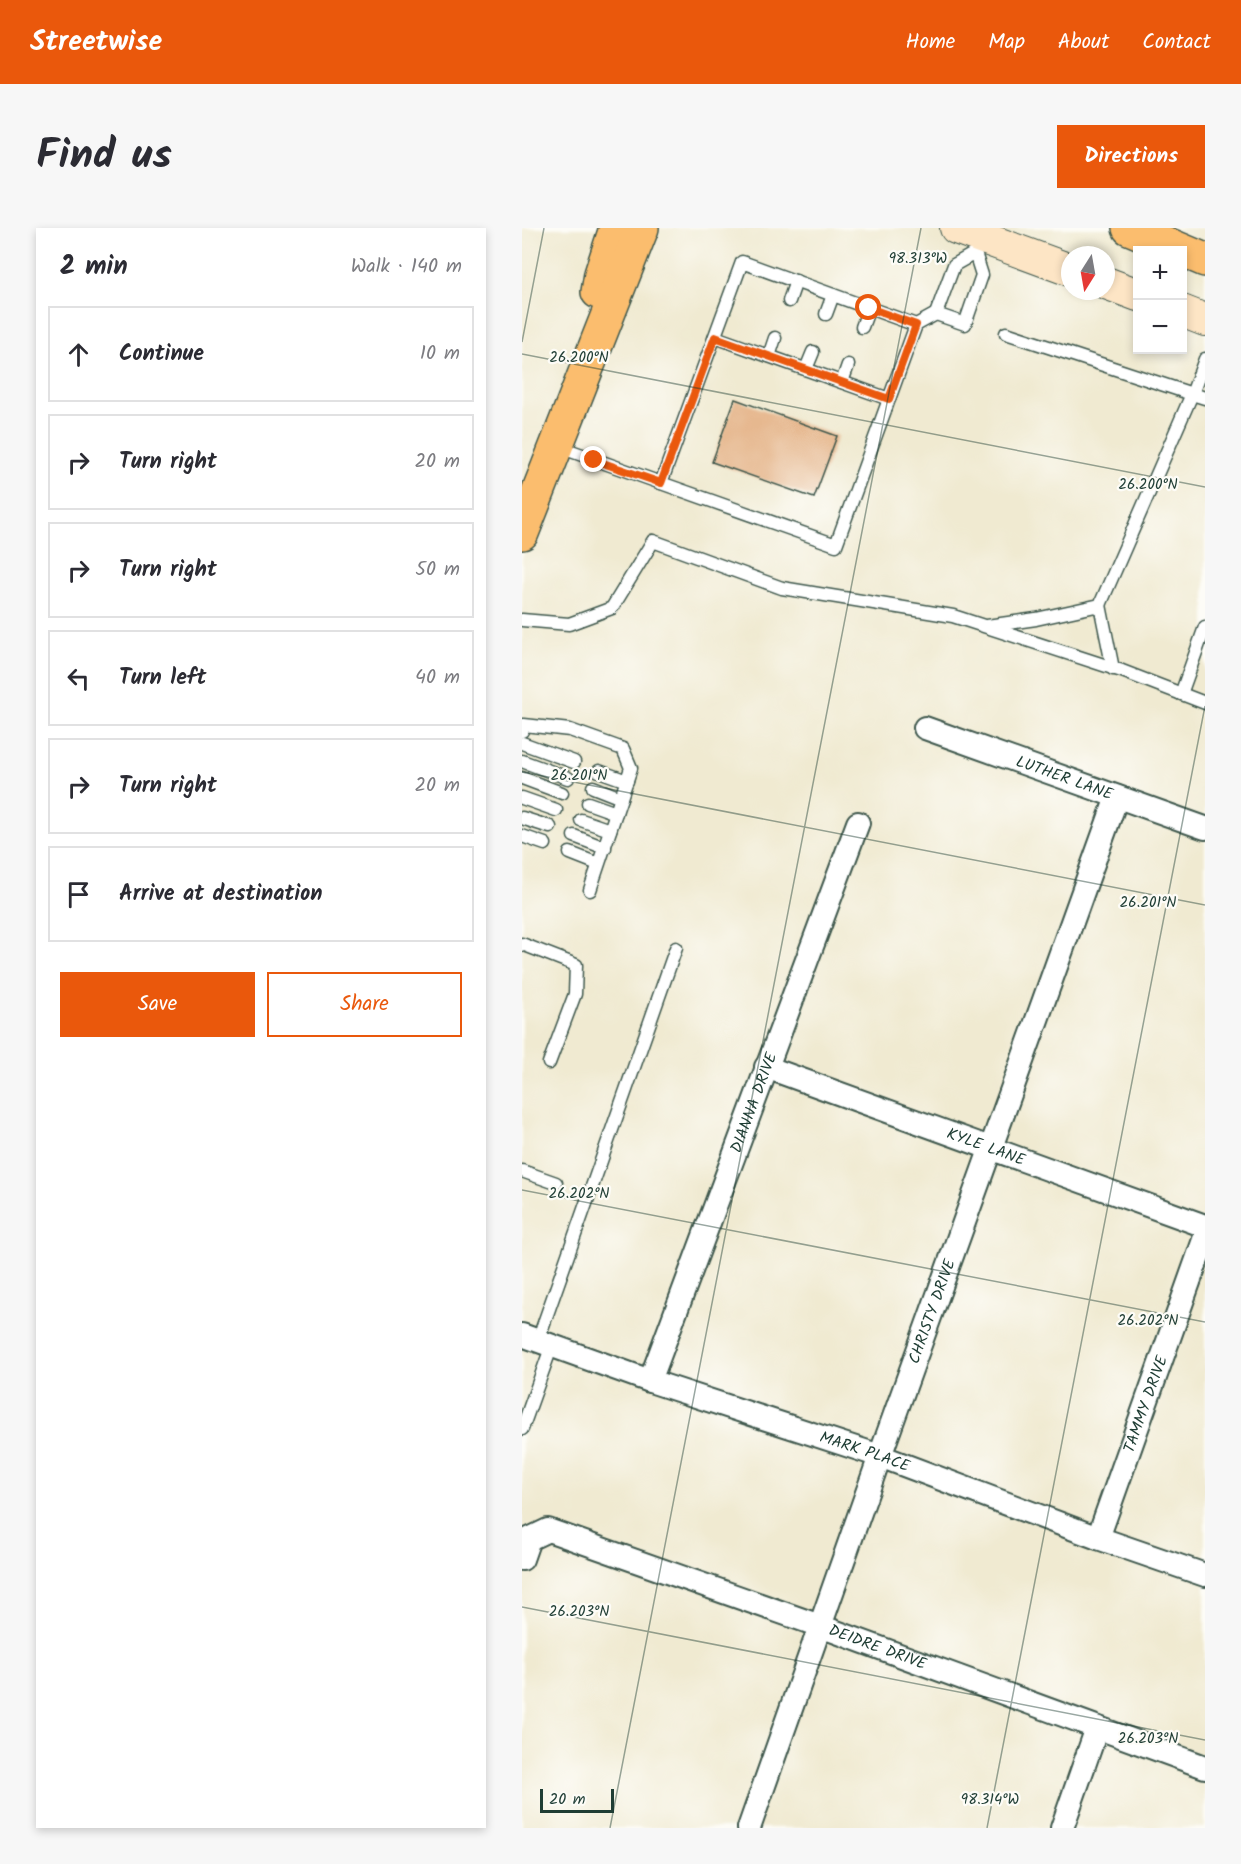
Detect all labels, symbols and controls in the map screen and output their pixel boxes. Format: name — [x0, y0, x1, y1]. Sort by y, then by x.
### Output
text: Streetwise — [30, 20, 162, 65]
text: Home — [906, 26, 955, 59]
text: Map — [988, 26, 1025, 59]
text: About — [1058, 26, 1109, 59]
text: Contact — [1142, 26, 1211, 59]
text: Find us — [36, 123, 172, 190]
button: Directions — [1057, 125, 1205, 188]
text: 2 min — [60, 246, 128, 288]
north arrow — [1061, 246, 1115, 300]
map controls — [1133, 246, 1187, 354]
button: + — [1133, 246, 1187, 300]
text: 98.313°W — [889, 247, 948, 271]
text: Walk · 140 m — [351, 251, 462, 283]
route start — [855, 294, 881, 320]
button: − — [1133, 300, 1187, 354]
text: Continue — [119, 337, 204, 372]
icon: ahead — [62, 338, 95, 371]
text: 10 m — [420, 338, 460, 370]
text: 26.200°N — [549, 346, 609, 370]
text: Turn right — [119, 445, 217, 480]
icon: right — [62, 446, 95, 479]
text: 20 m — [414, 446, 460, 478]
route end — [580, 446, 606, 472]
text: 26.200°N — [1118, 473, 1178, 497]
text: Turn right — [119, 553, 217, 588]
icon: right — [62, 554, 95, 587]
text: 50 m — [415, 554, 460, 586]
text: Turn left — [119, 661, 206, 696]
icon: left — [62, 662, 95, 695]
text: 40 m — [415, 662, 460, 694]
street label: LUTHER LANE — [1012, 749, 1117, 807]
text: 26.201°N — [551, 764, 607, 788]
text: Turn right — [119, 769, 217, 804]
icon: right — [62, 770, 95, 803]
text: 20 m — [414, 770, 460, 802]
text: Arrive at destination — [119, 877, 322, 912]
icon: arrive — [62, 878, 95, 911]
text: 26.201°N — [1120, 891, 1176, 915]
button: Save — [60, 972, 255, 1037]
button: Share — [267, 972, 462, 1037]
street label: DIANNA DRIVE — [724, 1048, 784, 1156]
street label: KYLE LANE — [943, 1121, 1029, 1173]
text: 26.202°N — [549, 1182, 609, 1206]
street label: CHRISTY DRIVE — [902, 1255, 963, 1367]
text: 26.202°N — [1118, 1309, 1178, 1333]
street label: TAMMY DRIVE — [1117, 1352, 1175, 1456]
street label: MARK PLACE — [816, 1425, 914, 1479]
text: 26.203°N — [549, 1600, 609, 1624]
street label: DEIDRE DRIVE — [825, 1618, 931, 1677]
text: 26.203°N — [1118, 1727, 1178, 1751]
scale bar — [540, 1786, 614, 1814]
text: 20 m — [549, 1787, 585, 1812]
text: 98.314°W — [961, 1788, 1019, 1812]

